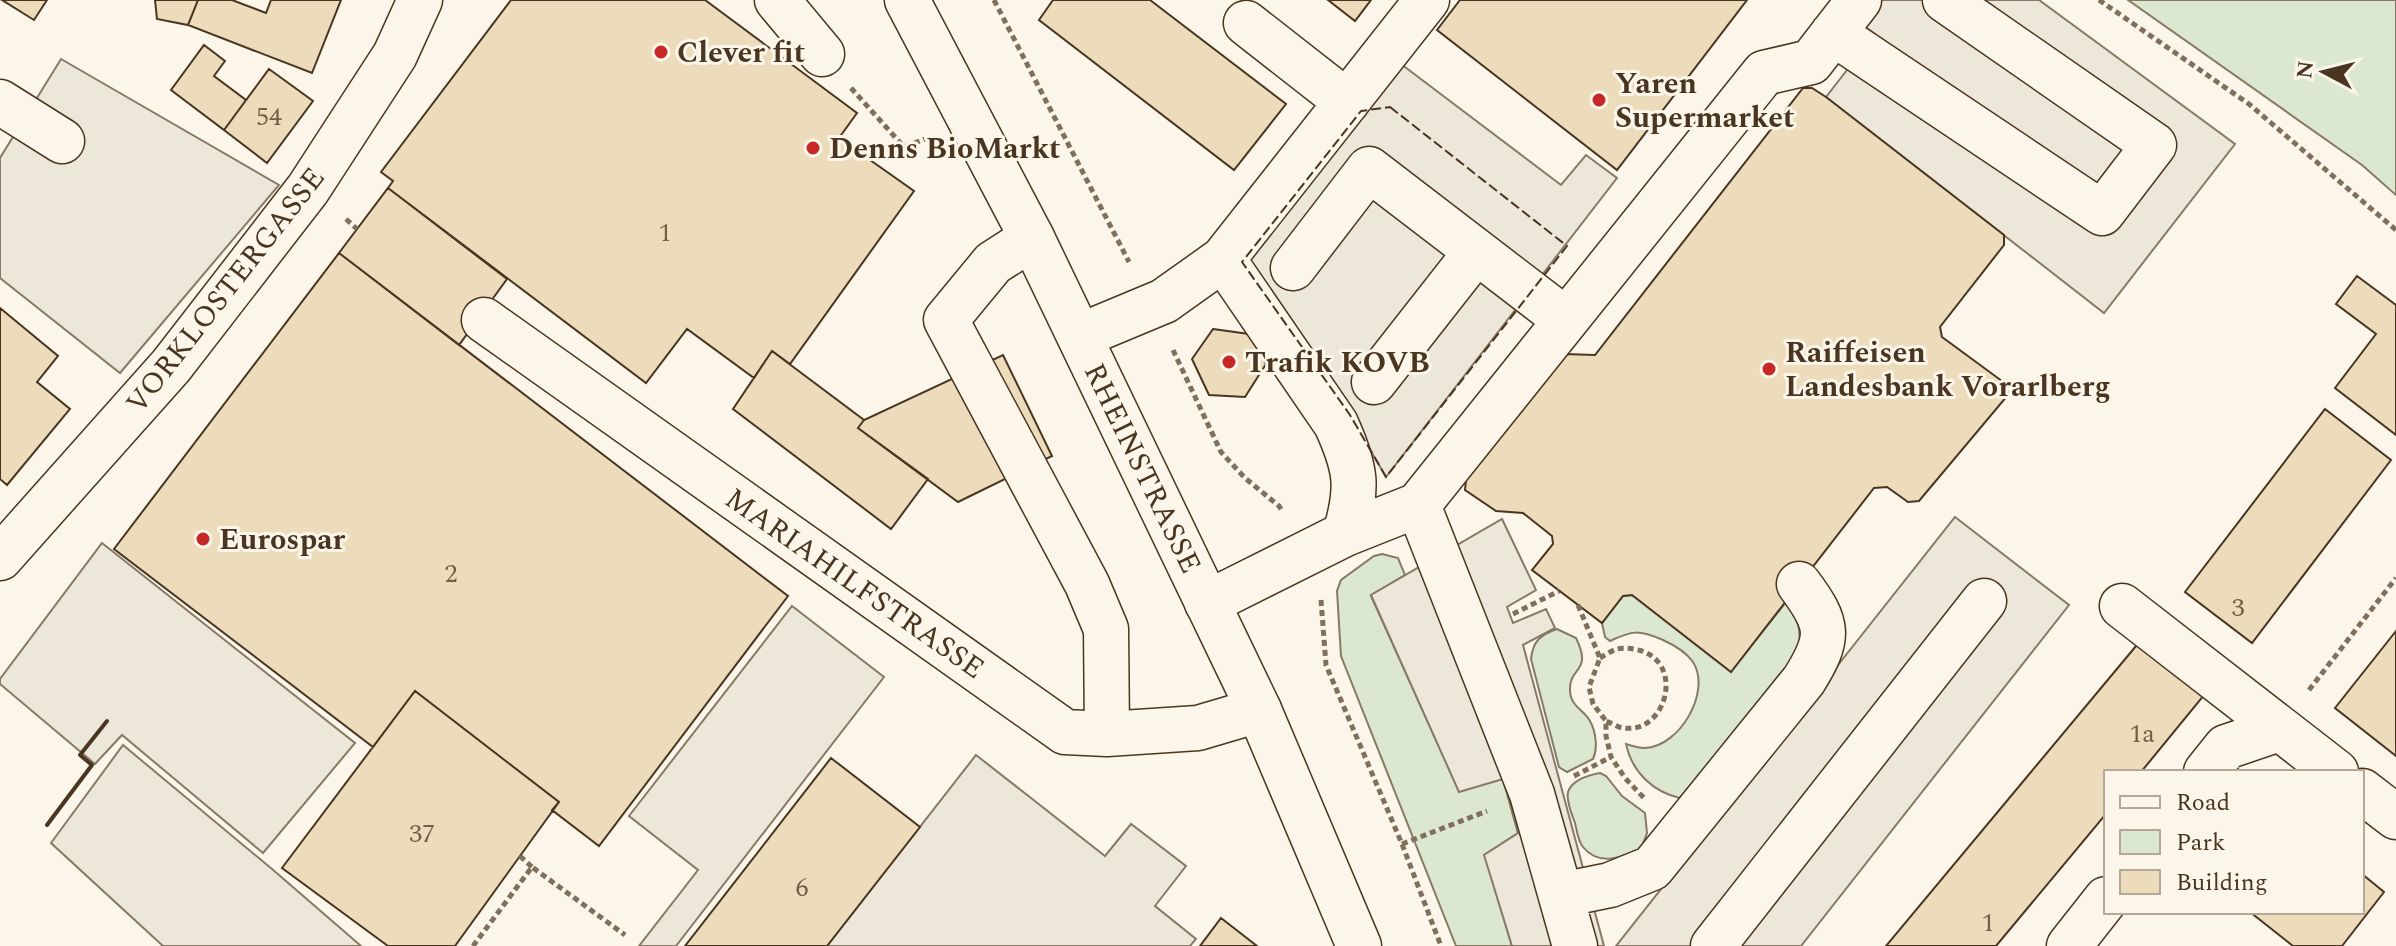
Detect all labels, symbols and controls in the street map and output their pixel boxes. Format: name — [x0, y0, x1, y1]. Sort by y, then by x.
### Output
place label: Clever fit — [677, 30, 805, 76]
north arrow — [2284, 32, 2364, 112]
marker: Clever fit — [652, 43, 670, 61]
text: N — [2288, 59, 2323, 81]
place label: Yaren Supermarket — [1615, 61, 1795, 141]
marker: Yaren Supermarket — [1590, 91, 1608, 109]
house number: 54 — [256, 97, 282, 137]
place label: Denns BioMarkt — [829, 126, 1061, 172]
marker: Denns BioMarkt — [804, 139, 822, 157]
street label: VORKLOSTERGASSE — [115, 157, 337, 424]
house number: 1 — [658, 213, 672, 253]
place label: Raiffeisen Landesbank Vorarlberg — [1785, 330, 2111, 410]
place label: Trafik KOVB — [1245, 340, 1430, 386]
marker: Trafik KOVB — [1220, 353, 1238, 371]
street label: RHEINSTRASSE — [1071, 355, 1213, 582]
marker: Raiffeisen Landesbank Vorarlberg — [1760, 360, 1778, 378]
street label: MARIAHILFSTRASSE — [715, 477, 994, 691]
place label: Eurospar — [219, 517, 346, 563]
marker: Eurospar — [194, 530, 212, 548]
house number: 2 — [444, 554, 458, 594]
house number: 3 — [2231, 588, 2245, 628]
house number: 1a — [2129, 714, 2155, 754]
legend — [2104, 770, 2364, 914]
text: Road — [2176, 785, 2230, 821]
house number: 37 — [409, 814, 435, 854]
text: Park — [2176, 825, 2226, 861]
text: Building — [2176, 865, 2268, 901]
house number: 6 — [795, 868, 809, 908]
house number: 1 — [1981, 903, 1995, 943]

